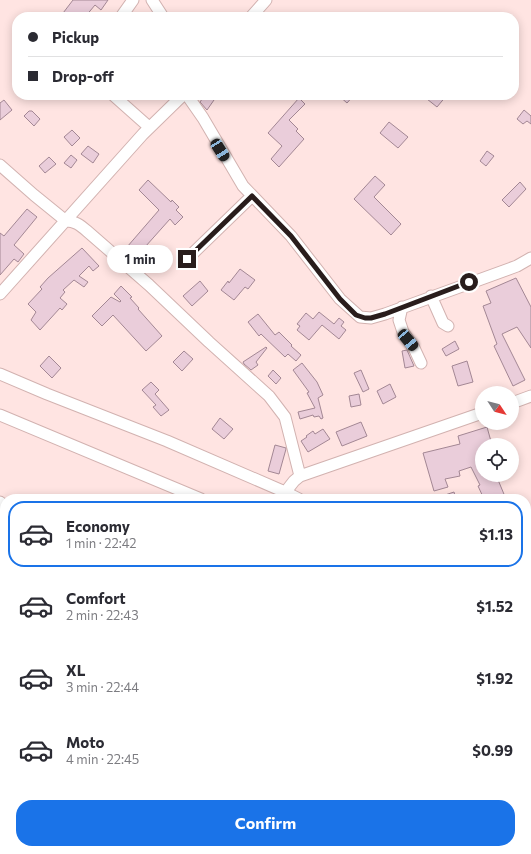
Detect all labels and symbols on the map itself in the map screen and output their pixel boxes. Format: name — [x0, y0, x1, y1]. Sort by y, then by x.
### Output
car — [209, 137, 231, 163]
callout: 1 min — [107, 245, 173, 273]
route end — [178, 250, 196, 268]
route start — [460, 273, 478, 291]
car — [396, 327, 420, 353]
north arrow — [475, 386, 519, 430]

